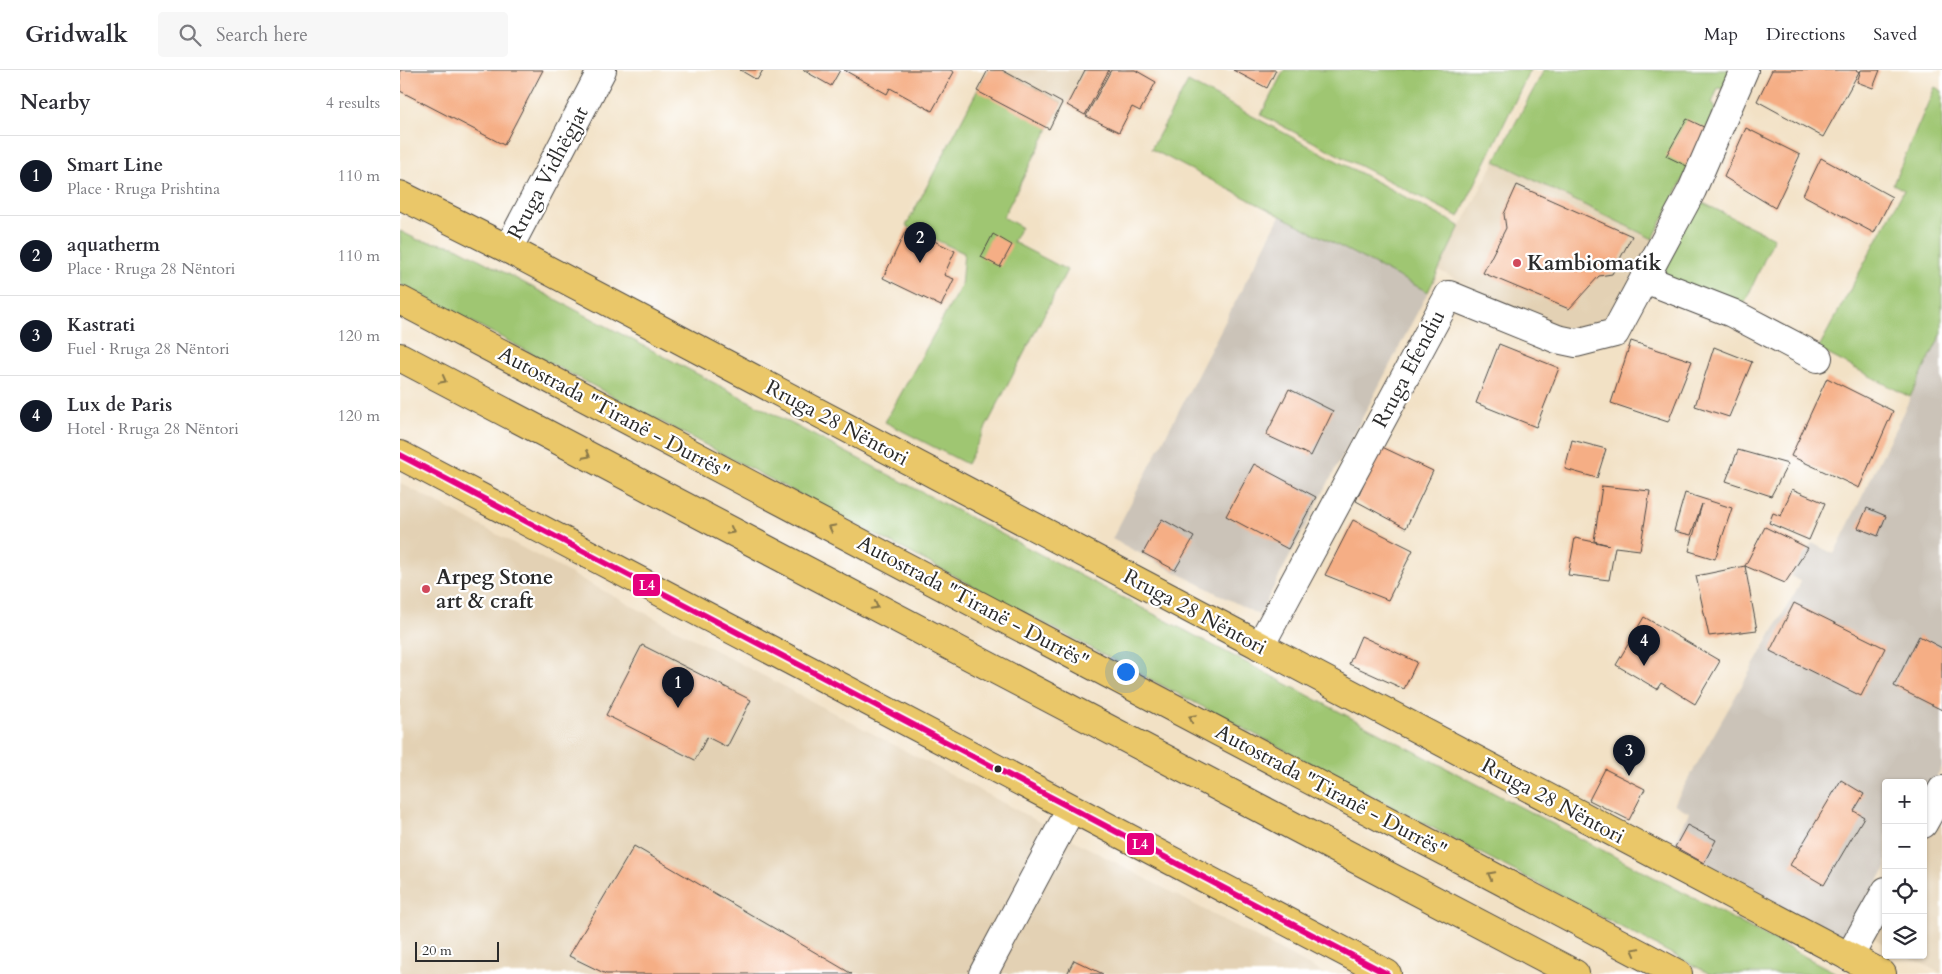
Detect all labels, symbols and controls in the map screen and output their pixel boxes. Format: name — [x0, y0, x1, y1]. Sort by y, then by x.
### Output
search box — [158, 12, 508, 57]
text: Gridwalk — [25, 18, 128, 51]
icon: search — [176, 21, 204, 49]
text: Search here — [216, 22, 308, 48]
text: Map — [1704, 22, 1738, 47]
text: Directions — [1766, 22, 1845, 47]
text: Saved — [1873, 22, 1917, 47]
text: Nearby — [20, 88, 91, 117]
text: 4 results — [326, 92, 380, 114]
street label: Rruga Vidhëgjat — [501, 101, 596, 245]
text: Smart Line — [67, 152, 163, 178]
text: 1 — [32, 165, 40, 187]
text: 110 m — [338, 165, 380, 187]
text: Place · Rruga Prishtina — [67, 178, 220, 200]
pin: 2 — [904, 222, 936, 263]
text: aquatherm — [67, 232, 160, 258]
text: 2 — [32, 245, 40, 267]
text: 110 m — [338, 245, 380, 267]
place label: Kambiomatik — [1527, 249, 1662, 278]
marker: Kambiomatik — [1511, 257, 1523, 269]
text: Place · Rruga 28 Nëntori — [67, 258, 235, 280]
street label: Rruga Efendiu — [1366, 305, 1452, 433]
text: Kastrati — [67, 312, 135, 338]
text: 3 — [32, 325, 40, 347]
text: 120 m — [338, 325, 380, 347]
text: Fuel · Rruga 28 Nëntori — [67, 338, 230, 360]
street label: Autostrada "Tiranë - Durrës" — [493, 340, 735, 486]
street label: Rruga 28 Nëntori — [760, 373, 914, 473]
one-way arrow — [438, 374, 447, 384]
text: Lux de Paris — [67, 392, 172, 418]
text: 4 — [32, 405, 40, 427]
text: 120 m — [338, 405, 380, 427]
text: Hotel · Rruga 28 Nëntori — [67, 418, 239, 440]
one-way arrow — [582, 449, 591, 459]
one-way arrow — [828, 524, 837, 534]
one-way arrow — [726, 525, 735, 535]
street label: Autostrada "Tiranë - Durrës" — [852, 529, 1094, 675]
street label: Rruga 28 Nëntori — [1118, 562, 1272, 662]
place label: Arpeg Stone art & craft — [436, 563, 553, 616]
line badge: L4 — [632, 573, 661, 597]
text: L4 — [639, 576, 655, 595]
marker: Arpeg Stone art & craft — [420, 583, 432, 595]
one-way arrow — [870, 600, 879, 610]
pin: 4 — [1628, 625, 1660, 666]
your location — [1113, 659, 1139, 685]
pin: 1 — [662, 667, 694, 708]
one-way arrow — [1189, 714, 1198, 724]
street label: Autostrada "Tiranë - Durrës" — [1210, 718, 1452, 864]
pin: 3 — [1613, 735, 1645, 776]
street label: Rruga 28 Nëntori — [1476, 751, 1630, 851]
unlabelled marker — [993, 764, 1003, 774]
map controls — [1882, 779, 1927, 959]
button: + — [1882, 779, 1927, 824]
button: − — [1882, 824, 1927, 869]
line badge: L4 — [1126, 832, 1155, 856]
text: L4 — [1132, 835, 1148, 854]
button: locate — [1882, 869, 1927, 914]
one-way arrow — [1487, 872, 1496, 882]
button: layers — [1882, 914, 1927, 959]
scale bar — [415, 939, 499, 962]
text: 20 m — [422, 941, 452, 960]
one-way arrow — [1631, 947, 1640, 957]

